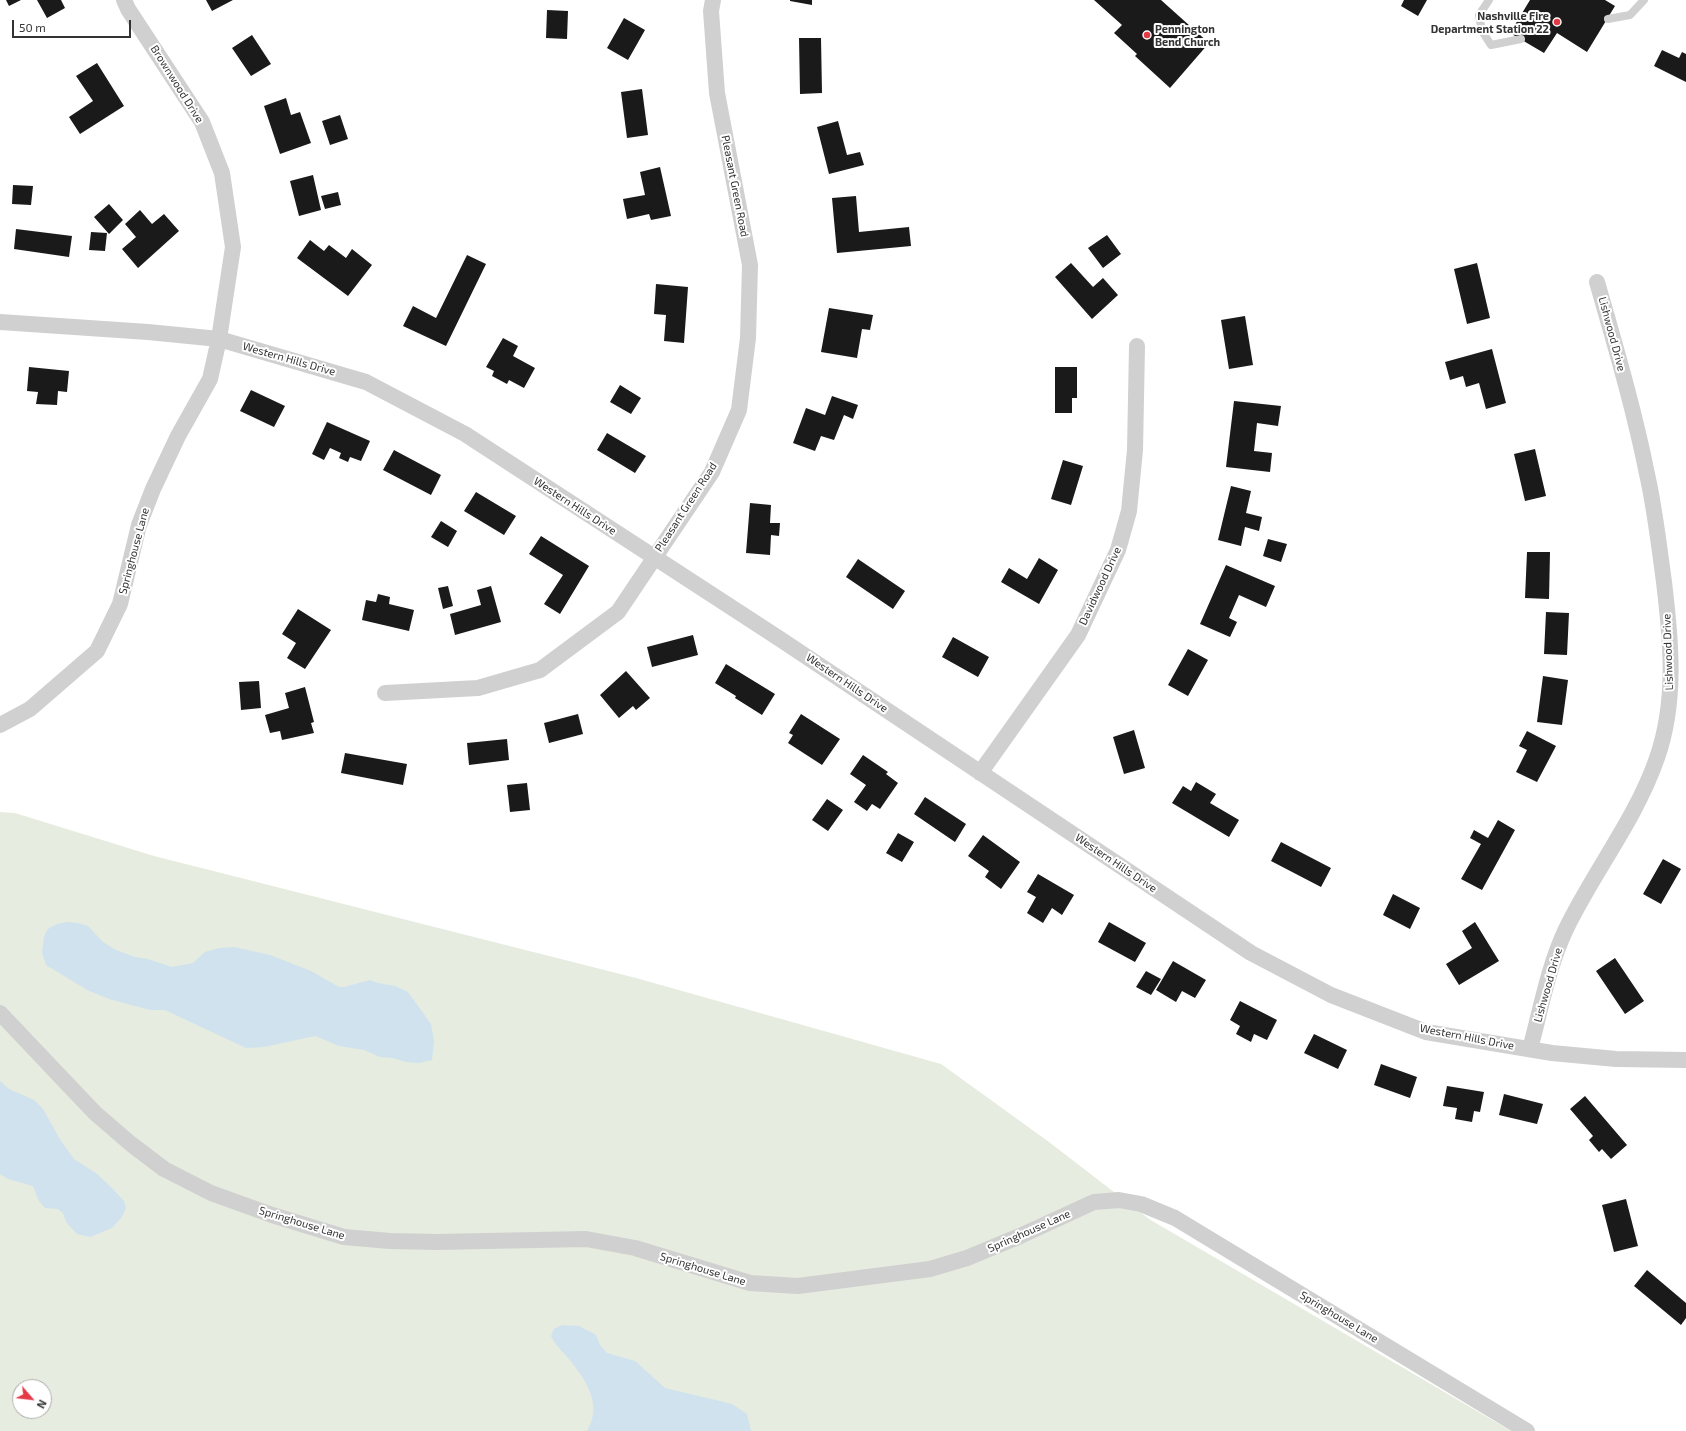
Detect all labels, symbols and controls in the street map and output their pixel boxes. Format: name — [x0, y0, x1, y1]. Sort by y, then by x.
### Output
place label: Nashville Fire Department Station 22 — [1431, 9, 1549, 35]
scale bar — [14, 12, 133, 38]
marker: Nashville Fire Department Station 22 — [1552, 17, 1562, 27]
text: 50 m — [19, 20, 46, 34]
place label: Pennington Bend Church — [1155, 22, 1220, 48]
marker: Pennington Bend Church — [1142, 30, 1152, 40]
street label: Brownwood Drive — [148, 43, 206, 125]
street label: Pleasant Green Road — [719, 134, 751, 238]
street label: Lishwood Drive — [1596, 295, 1628, 373]
street label: Western Hills Drive — [241, 339, 337, 379]
street label: Pleasant Green Road — [652, 460, 720, 554]
street label: Western Hills Drive — [531, 474, 619, 538]
street label: Springhouse Lane — [116, 506, 152, 596]
street label: Davidwood Drive — [1076, 545, 1124, 627]
street label: Lishwood Drive — [1660, 613, 1676, 691]
street label: Western Hills Drive — [804, 651, 890, 715]
street label: Western Hills Drive — [1073, 831, 1159, 895]
street label: Lishwood Drive — [1531, 946, 1565, 1024]
street label: Western Hills Drive — [1419, 1021, 1515, 1053]
street label: Springhouse Lane — [257, 1204, 347, 1242]
street label: Springhouse Lane — [986, 1207, 1072, 1255]
street label: Springhouse Lane — [658, 1250, 748, 1288]
street label: Springhouse Lane — [1297, 1288, 1381, 1346]
north arrow — [12, 1379, 52, 1419]
text: N — [35, 1398, 50, 1411]

